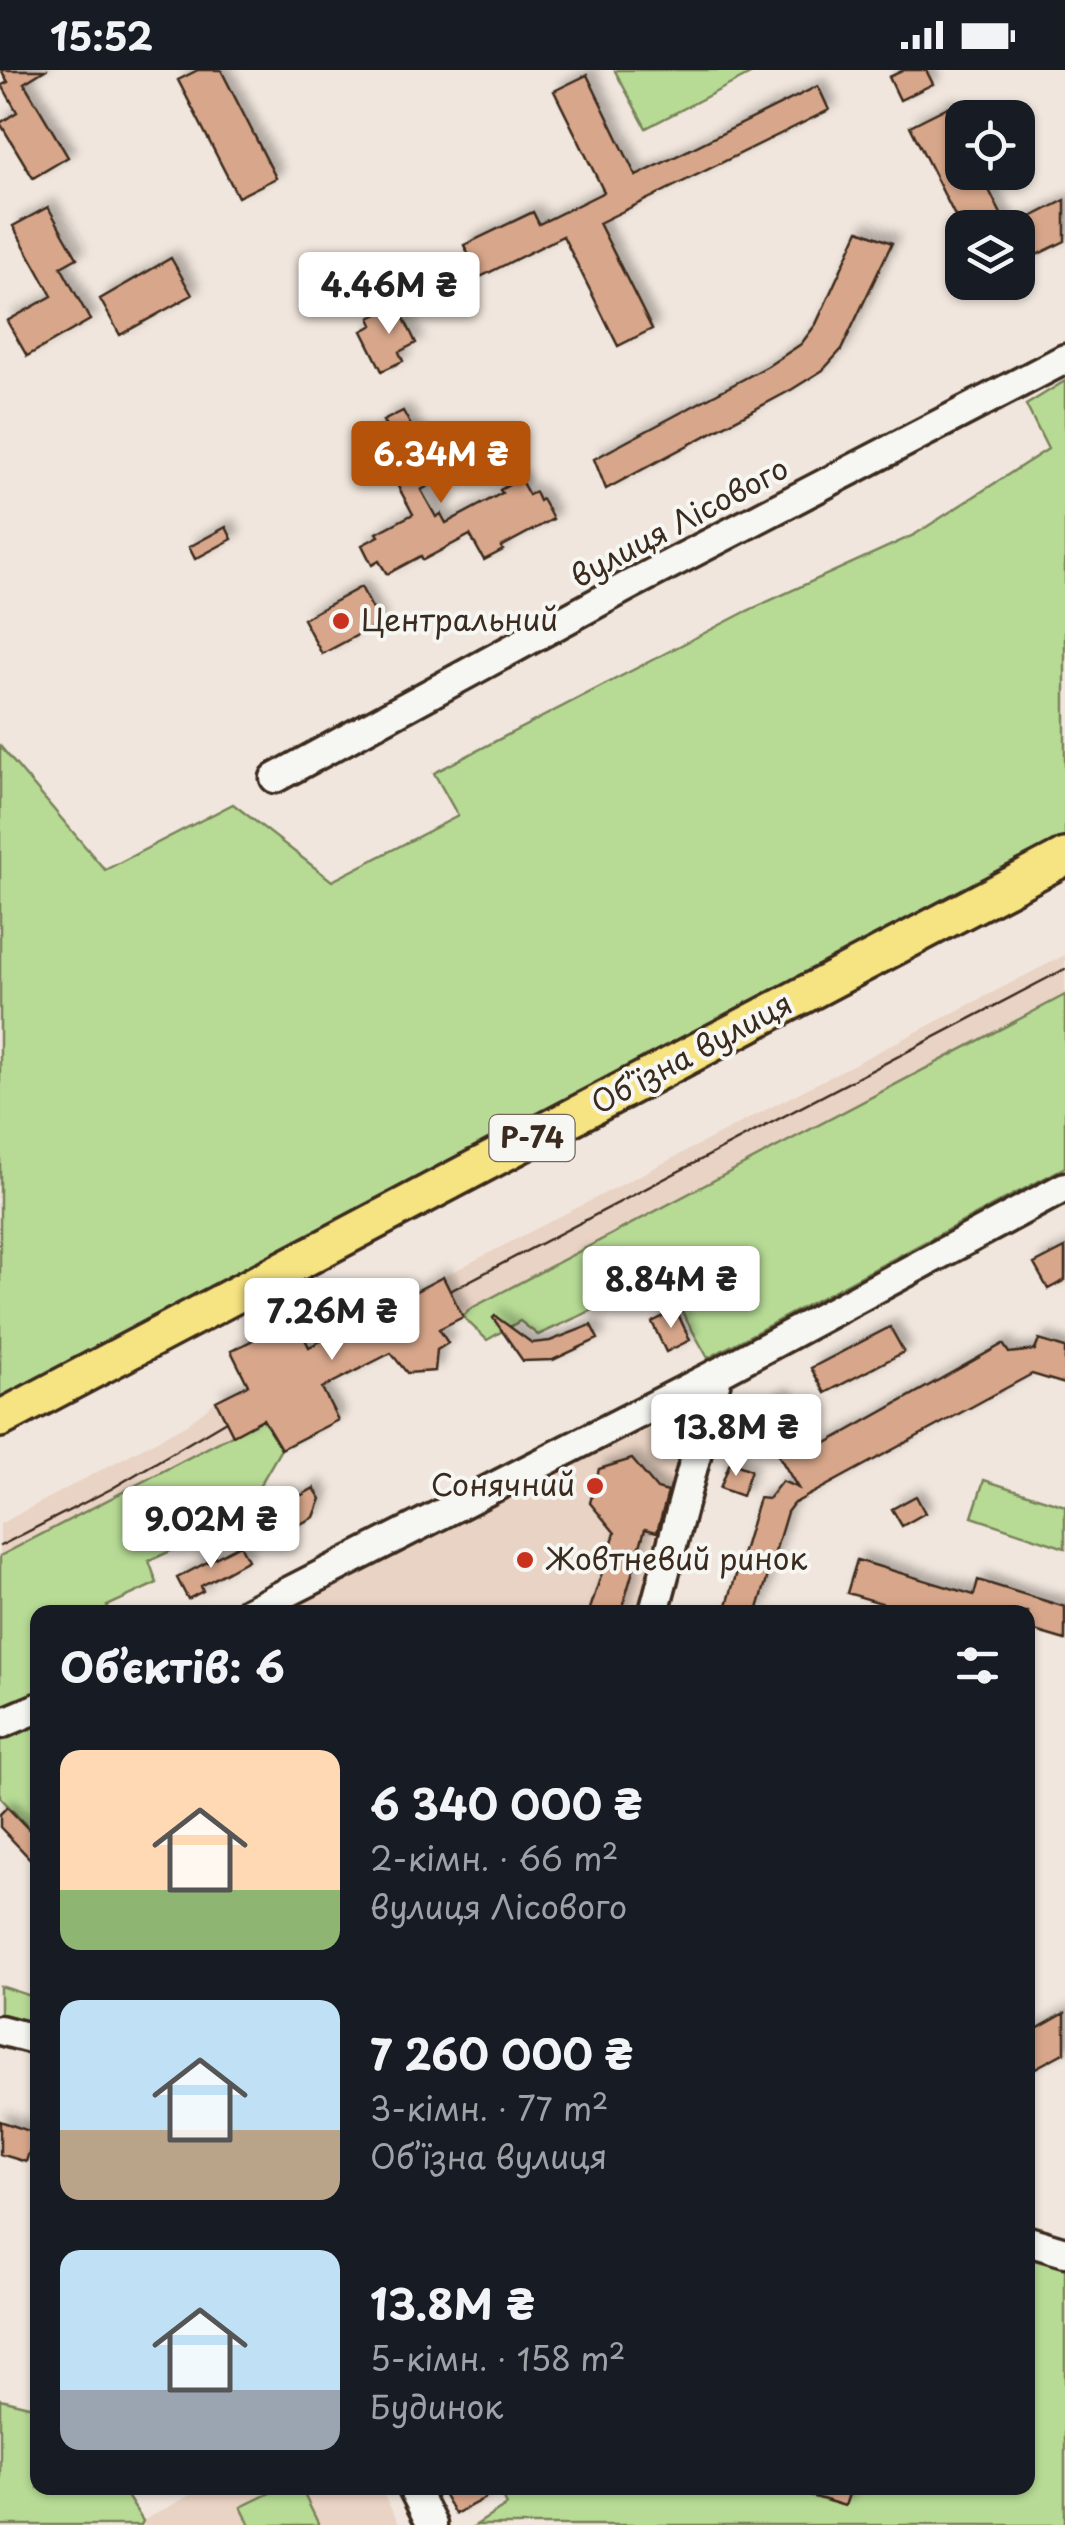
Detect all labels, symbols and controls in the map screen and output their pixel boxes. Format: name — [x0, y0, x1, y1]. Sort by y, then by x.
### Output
text: 15:52 — [50, 7, 153, 64]
map controls — [945, 100, 1035, 300]
button: locate — [945, 100, 1035, 190]
button: layers — [945, 210, 1035, 300]
pin: 4.46M ₴ — [297, 252, 481, 337]
text: 4.46M ₴ — [321, 260, 457, 308]
pin: 6.34M ₴ — [349, 421, 533, 506]
text: 6.34M ₴ — [373, 429, 509, 477]
street label: вулиця Лісового — [562, 444, 796, 597]
place label: Центральний — [361, 596, 558, 641]
marker: Центральний — [330, 610, 352, 632]
street label: Обʼїзна вулиця — [582, 980, 800, 1124]
road number: Р-74 — [490, 1115, 574, 1161]
pin: 8.84M ₴ — [579, 1246, 763, 1331]
text: 8.84M ₴ — [605, 1254, 737, 1302]
pin: 7.26M ₴ — [240, 1278, 424, 1363]
text: 7.26M ₴ — [266, 1286, 398, 1334]
pin: 13.8M ₴ — [644, 1394, 828, 1479]
text: 13.8M ₴ — [673, 1402, 799, 1450]
place label: Сонячний — [431, 1461, 575, 1506]
marker: Сонячний — [584, 1475, 606, 1497]
pin: 9.02M ₴ — [119, 1486, 303, 1571]
text: 9.02M ₴ — [144, 1494, 278, 1542]
place label: Жовтневий ринок — [545, 1535, 807, 1580]
marker: Жовтневий ринок — [514, 1549, 536, 1571]
text: Об’єктів: 6 — [60, 1634, 285, 1697]
icon: filters — [950, 1638, 1005, 1693]
text: 6 340 000 ₴ — [370, 1771, 642, 1834]
icon: home — [140, 1790, 260, 1910]
text: 2-кімн. · 66 m² — [370, 1834, 619, 1882]
text: вулиця Лісового — [370, 1882, 627, 1930]
text: 7 260 000 ₴ — [370, 2021, 633, 2084]
icon: home — [140, 2040, 260, 2160]
text: 3-кімн. · 77 m² — [370, 2084, 608, 2132]
text: Обʼїзна вулиця — [370, 2132, 607, 2180]
text: 13.8M ₴ — [370, 2271, 535, 2334]
icon: home — [140, 2290, 260, 2410]
text: 5-кімн. · 158 m² — [370, 2334, 626, 2382]
text: Будинок — [370, 2382, 503, 2430]

